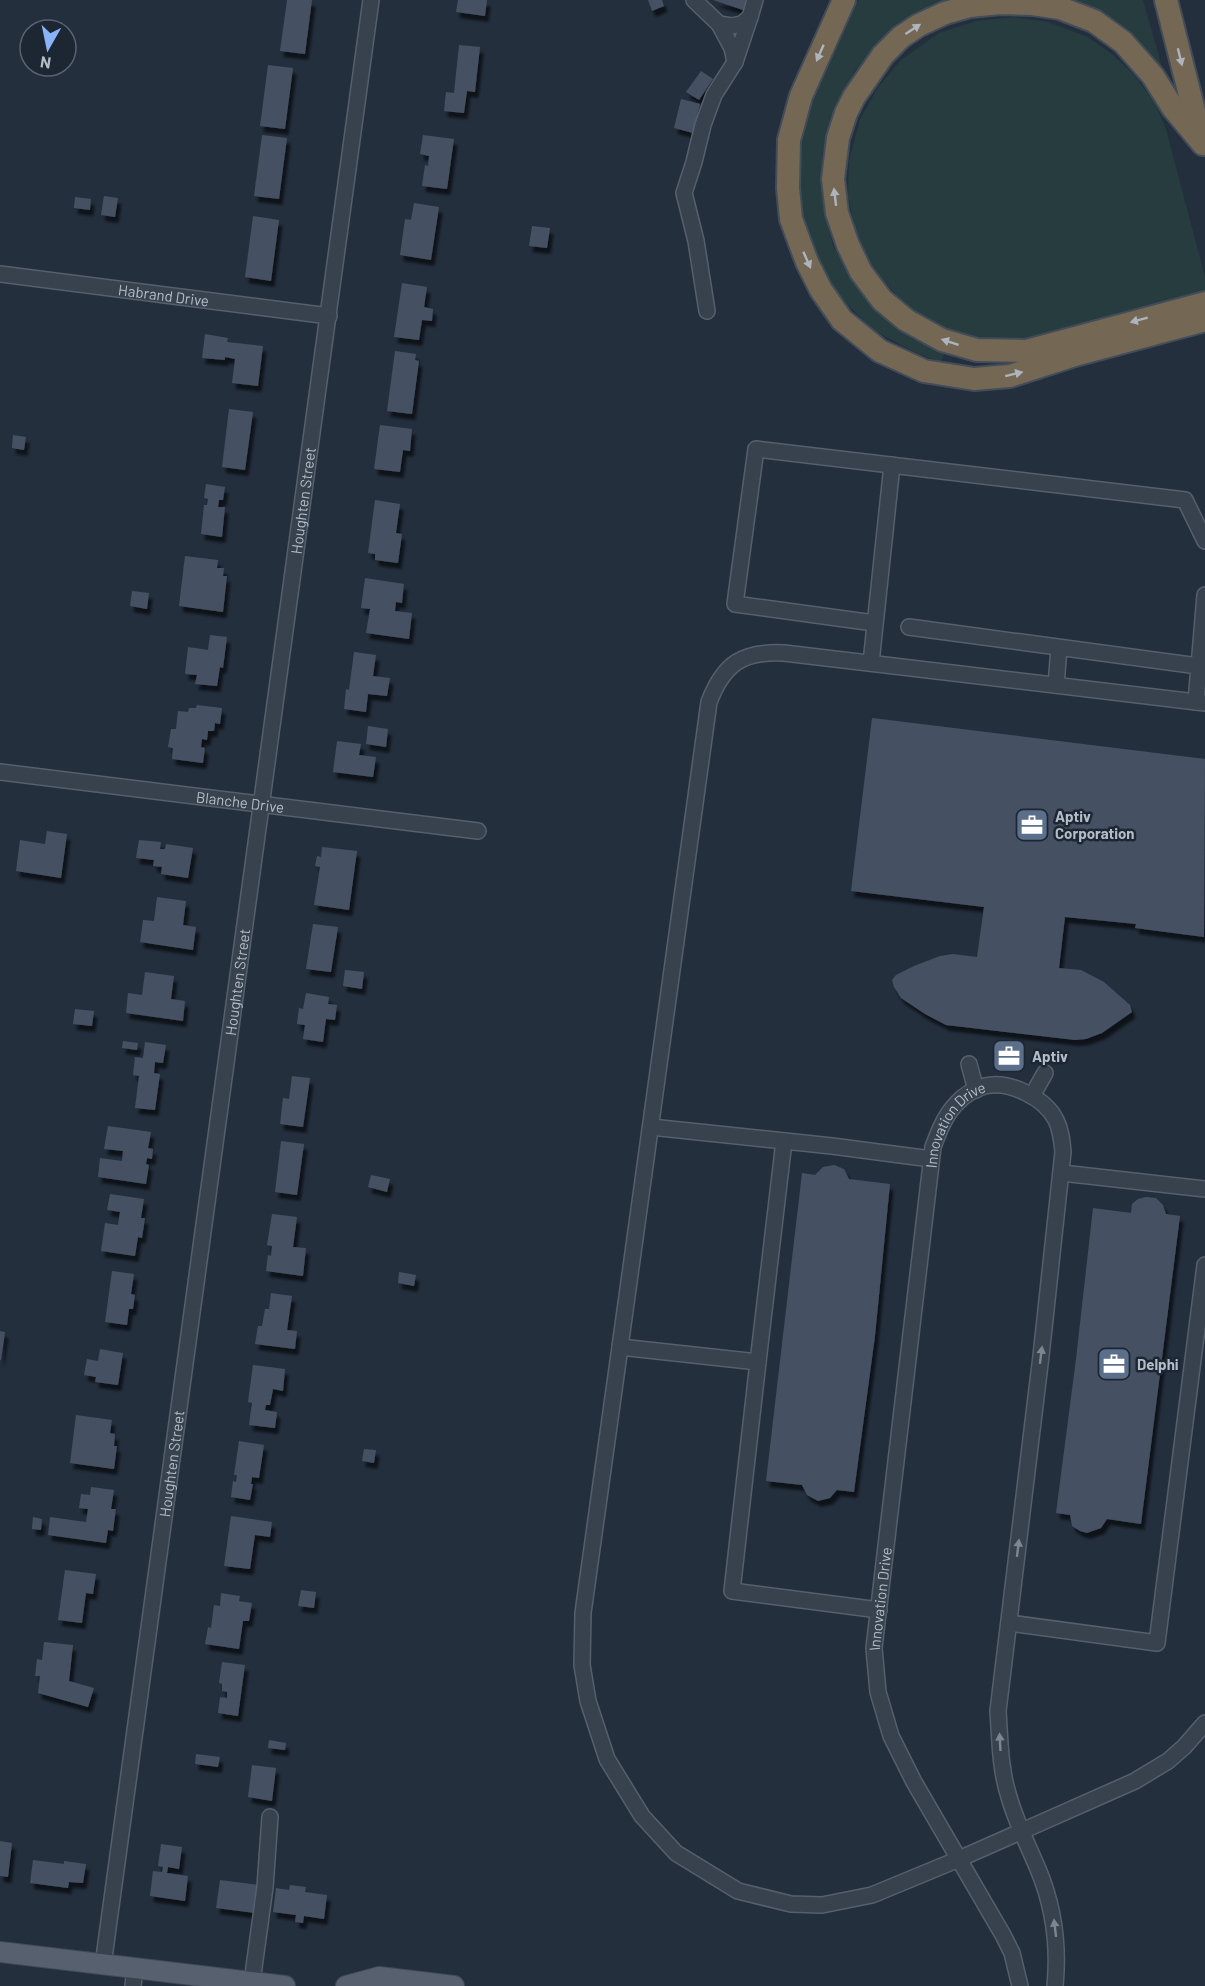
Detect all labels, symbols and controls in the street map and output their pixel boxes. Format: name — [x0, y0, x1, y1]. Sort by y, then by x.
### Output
north arrow — [18, 18, 78, 78]
one-way arrow — [905, 23, 921, 35]
one-way arrow — [815, 44, 824, 62]
one-way arrow — [1176, 47, 1186, 66]
text: N — [39, 53, 52, 74]
one-way arrow — [830, 188, 840, 207]
one-way arrow — [802, 252, 812, 270]
street label: Habrand Drive — [117, 280, 210, 310]
one-way arrow — [1130, 316, 1148, 326]
one-way arrow — [940, 337, 958, 346]
one-way arrow — [1005, 368, 1023, 378]
street label: Houghten Street — [287, 446, 319, 555]
street label: Blanche Drive — [195, 787, 285, 816]
office icon: Aptiv Corporation — [1014, 807, 1050, 843]
place label: Aptiv Corporation — [1055, 807, 1135, 842]
street label: Houghten Street — [221, 928, 253, 1037]
office icon: Aptiv — [991, 1038, 1027, 1074]
place label: Aptiv — [1032, 1047, 1068, 1065]
street label: Innovation Drive — [922, 1078, 988, 1169]
one-way arrow — [1037, 1345, 1046, 1364]
office icon: Delphi — [1096, 1346, 1132, 1382]
place label: Delphi — [1137, 1355, 1179, 1373]
street label: Houghten Street — [155, 1409, 188, 1518]
one-way arrow — [1013, 1539, 1023, 1558]
street label: Innovation Drive — [865, 1546, 895, 1652]
one-way arrow — [995, 1733, 1005, 1752]
one-way arrow — [1050, 1918, 1060, 1937]

